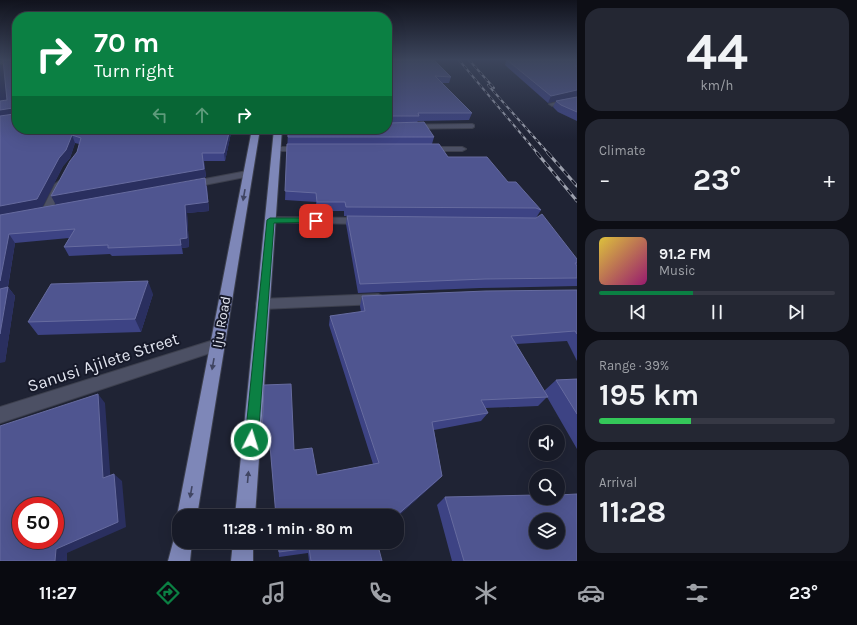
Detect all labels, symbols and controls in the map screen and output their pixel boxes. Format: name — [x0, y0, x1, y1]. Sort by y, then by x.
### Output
text: 44 — [686, 21, 748, 82]
text: 70 m — [94, 26, 159, 59]
icon: right — [28, 28, 80, 80]
text: Turn right — [94, 60, 174, 82]
text: km/h — [701, 78, 733, 93]
icon: left — [149, 104, 171, 126]
icon: ahead — [191, 104, 213, 126]
icon: right — [233, 104, 255, 126]
text: Climate — [599, 143, 645, 158]
text: 23° — [693, 162, 741, 198]
text: − — [599, 167, 611, 193]
text: + — [823, 167, 835, 193]
one-way arrow — [240, 189, 246, 201]
pin — [299, 204, 333, 238]
icon: arrive — [305, 210, 327, 232]
text: 91.2 FM — [659, 245, 711, 263]
text: Music — [659, 263, 695, 278]
street label: Iju Road — [209, 295, 234, 349]
icon: previous — [627, 301, 649, 323]
icon: pause — [706, 301, 728, 323]
icon: next — [785, 301, 807, 323]
street label: Sanusi Ajilete Street — [25, 328, 181, 396]
one-way arrow — [210, 358, 216, 370]
text: Range · 39% — [599, 358, 669, 373]
text: 195 km — [599, 377, 699, 413]
position arrow — [230, 419, 272, 461]
map controls — [529, 425, 565, 549]
button: sound — [529, 425, 565, 461]
button: search — [529, 469, 565, 505]
one-way arrow — [245, 471, 252, 483]
text: Arrival — [599, 475, 637, 490]
one-way arrow — [188, 486, 194, 498]
text: 11:28 — [599, 494, 666, 530]
speed limit sign: 50 — [12, 497, 64, 549]
button: layers — [529, 513, 565, 549]
text: 11:28 · 1 min · 80 m — [223, 520, 353, 538]
icon: directions — [154, 579, 182, 607]
icon: music — [260, 579, 288, 607]
icon: phone — [366, 579, 394, 607]
icon: climate — [472, 579, 500, 607]
icon: car — [577, 579, 605, 607]
icon: filters — [683, 579, 711, 607]
text: 11:27 — [39, 582, 76, 604]
text: 23° — [789, 582, 818, 604]

